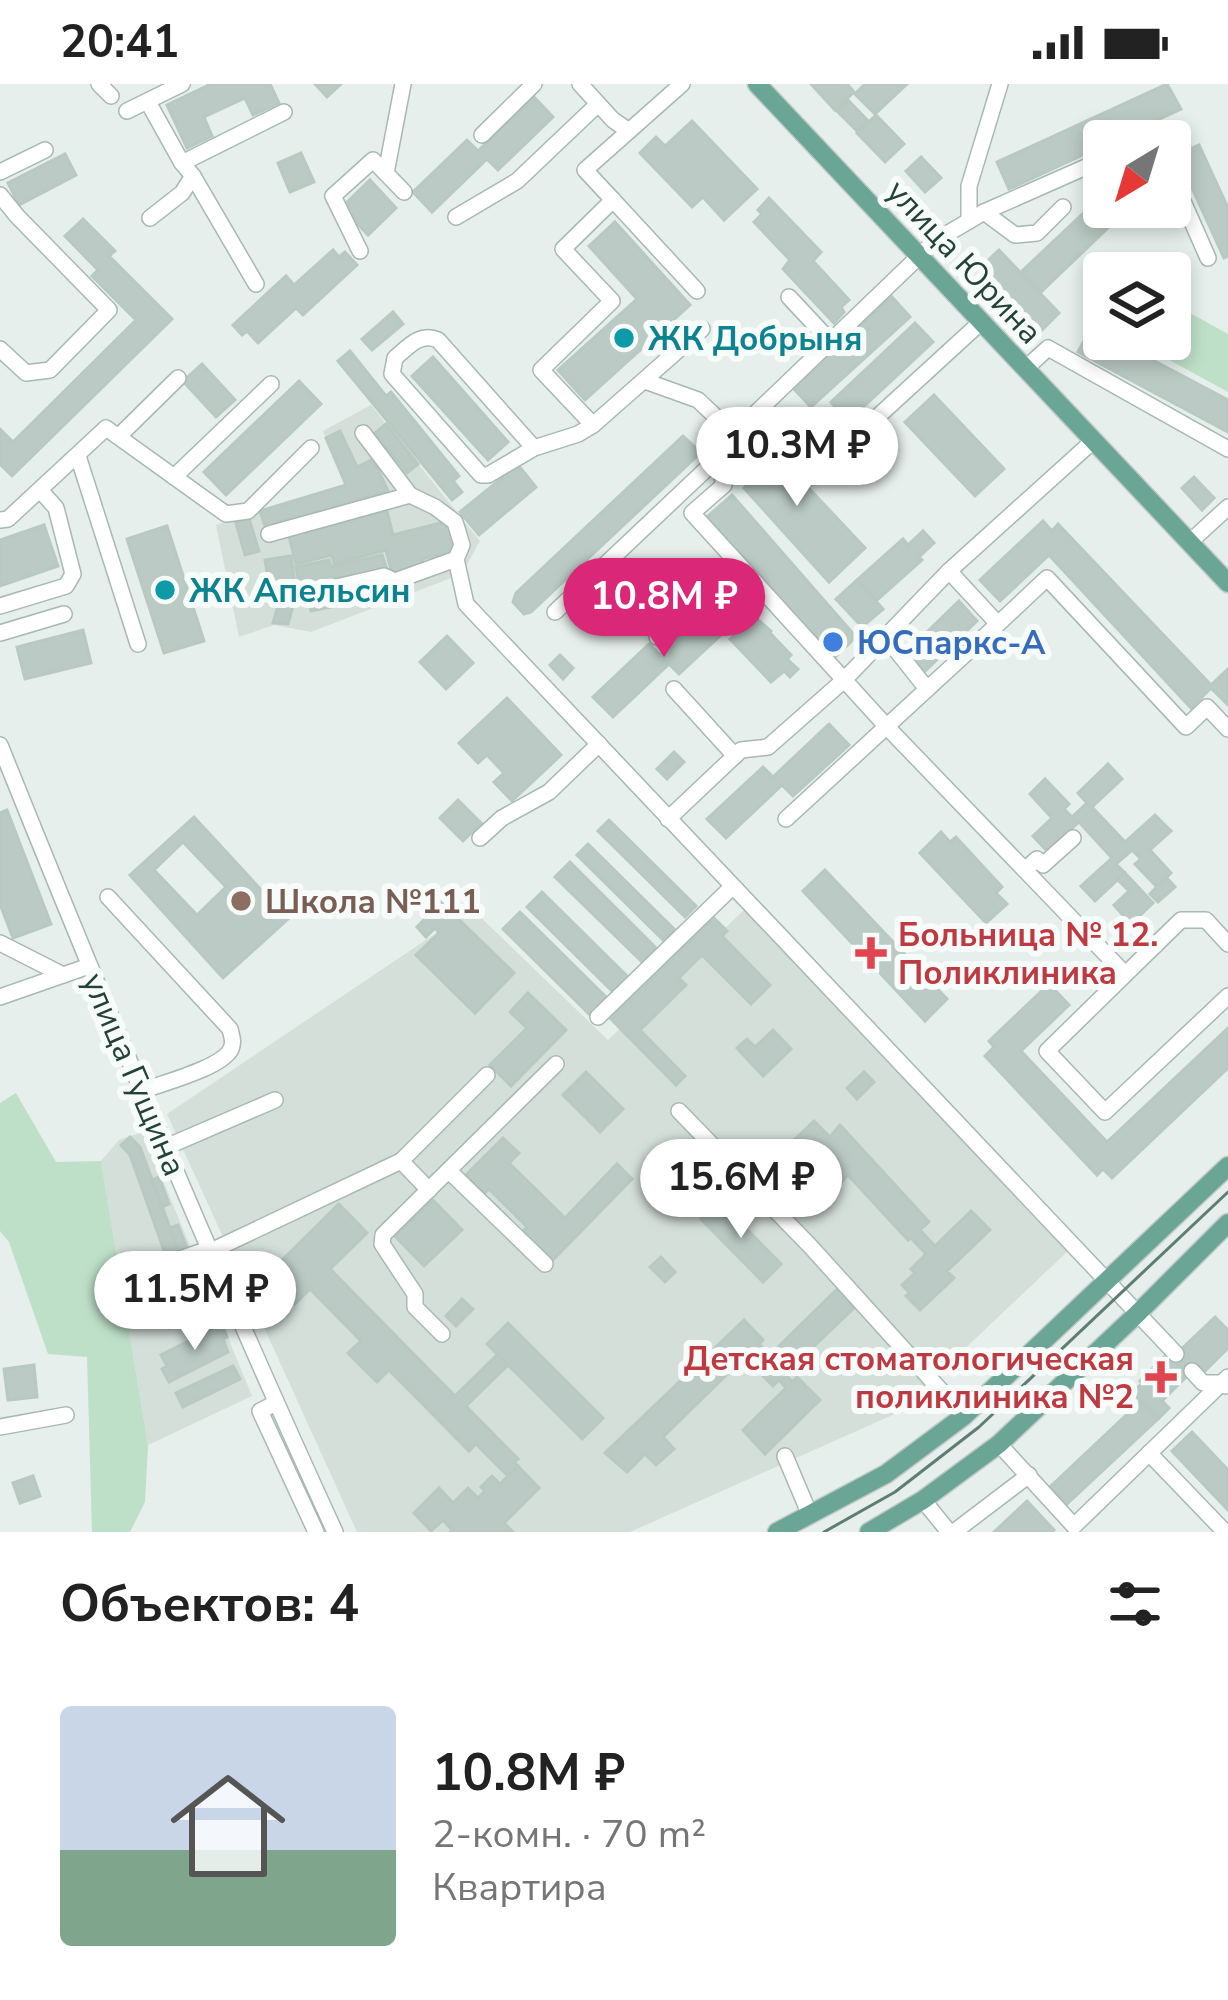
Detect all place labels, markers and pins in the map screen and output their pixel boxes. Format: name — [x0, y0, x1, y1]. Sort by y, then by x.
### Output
place label: ЖК Добрыня — [648, 317, 862, 362]
marker: ЖК Добрыня — [611, 325, 637, 351]
pin: 10.3M ₽ — [686, 407, 908, 509]
pin: 10.8M ₽ — [553, 558, 775, 660]
place label: ЖК Апельсин — [189, 569, 411, 614]
marker: ЖК Апельсин — [152, 577, 178, 603]
place label: ЮСпаркс-А — [857, 621, 1046, 666]
marker: ЮСпаркс-А — [820, 629, 846, 655]
place label: Школа №111 — [265, 880, 481, 925]
marker: Школа №111 — [228, 888, 254, 914]
place label: Больница № 12. Поликлиника — [898, 913, 1158, 996]
marker: Больница № 12. Поликлиника — [855, 937, 887, 969]
pin: 15.6M ₽ — [630, 1139, 852, 1241]
pin: 11.5M ₽ — [84, 1251, 306, 1353]
place label: Детская стоматологическая поликлиника №2 — [684, 1337, 1134, 1420]
marker: Детская стоматологическая поликлиника №2 — [1145, 1361, 1177, 1393]

